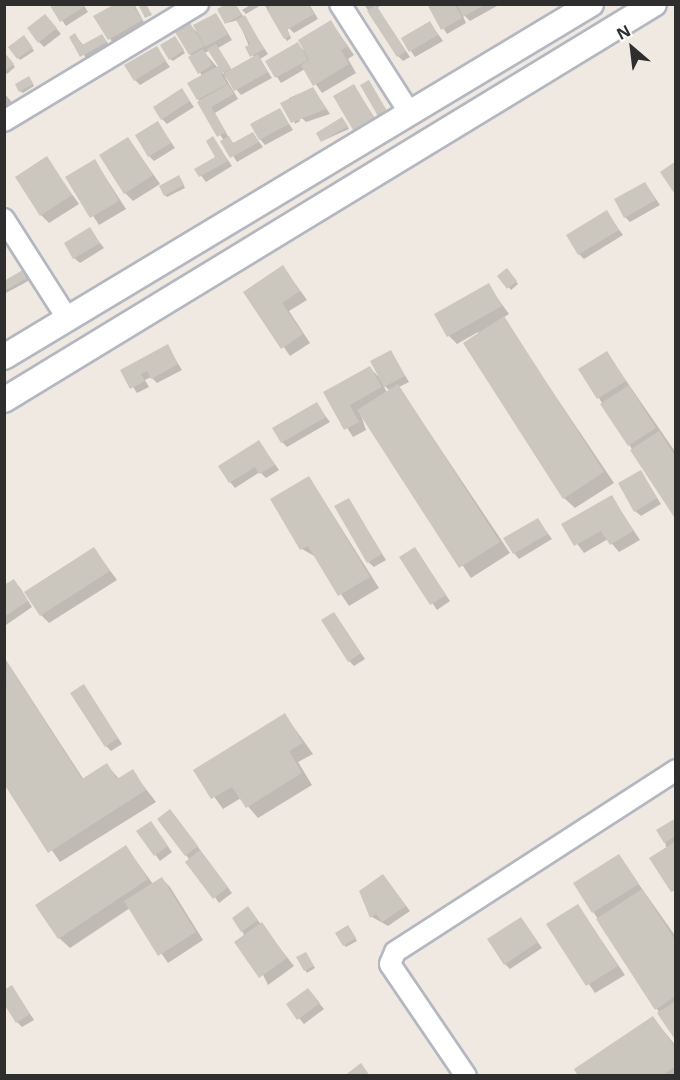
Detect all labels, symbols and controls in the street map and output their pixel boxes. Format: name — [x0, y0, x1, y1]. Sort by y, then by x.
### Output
north arrow — [602, 18, 662, 78]
text: N — [613, 19, 634, 45]

